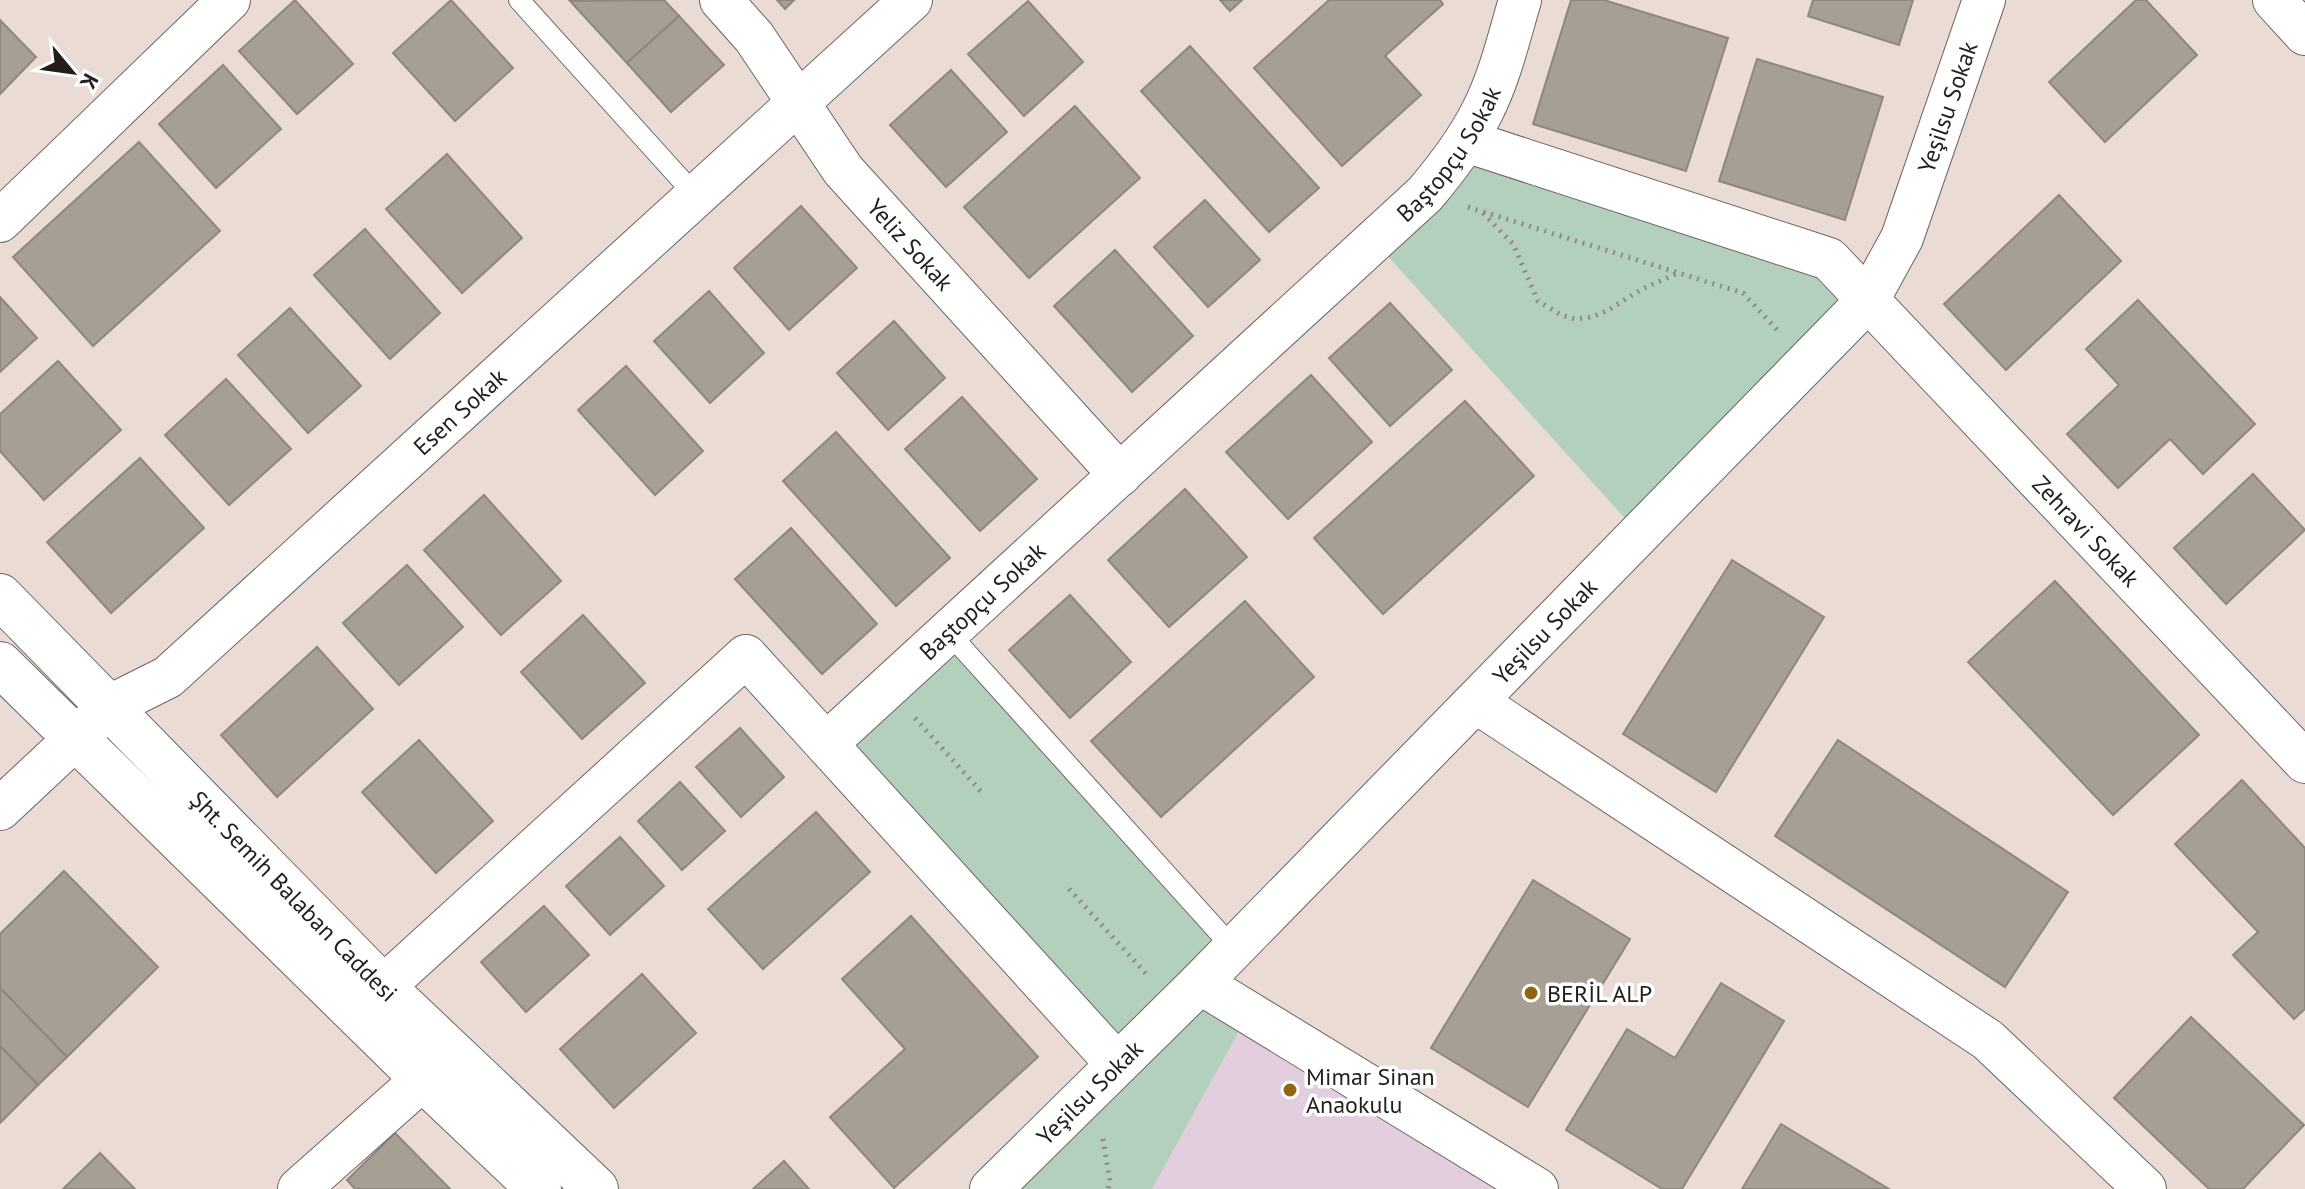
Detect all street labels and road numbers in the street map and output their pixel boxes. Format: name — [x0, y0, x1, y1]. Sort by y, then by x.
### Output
street label: Yeşilsu Sokak — [1910, 37, 1984, 177]
street label: Baştopçu Sokak — [1390, 81, 1508, 228]
street label: Yeliz Sokak — [861, 192, 961, 297]
street label: Esen Sokak — [407, 361, 513, 462]
street label: Zehravi Sokak — [2026, 469, 2147, 594]
street label: Baştopçu Sokak — [912, 535, 1052, 666]
street label: Yeşilsu Sokak — [1485, 571, 1604, 691]
street label: Şht. Semih Balaban Caddesi — [184, 784, 404, 1008]
street label: Yeşilsu Sokak — [1030, 1033, 1149, 1151]

